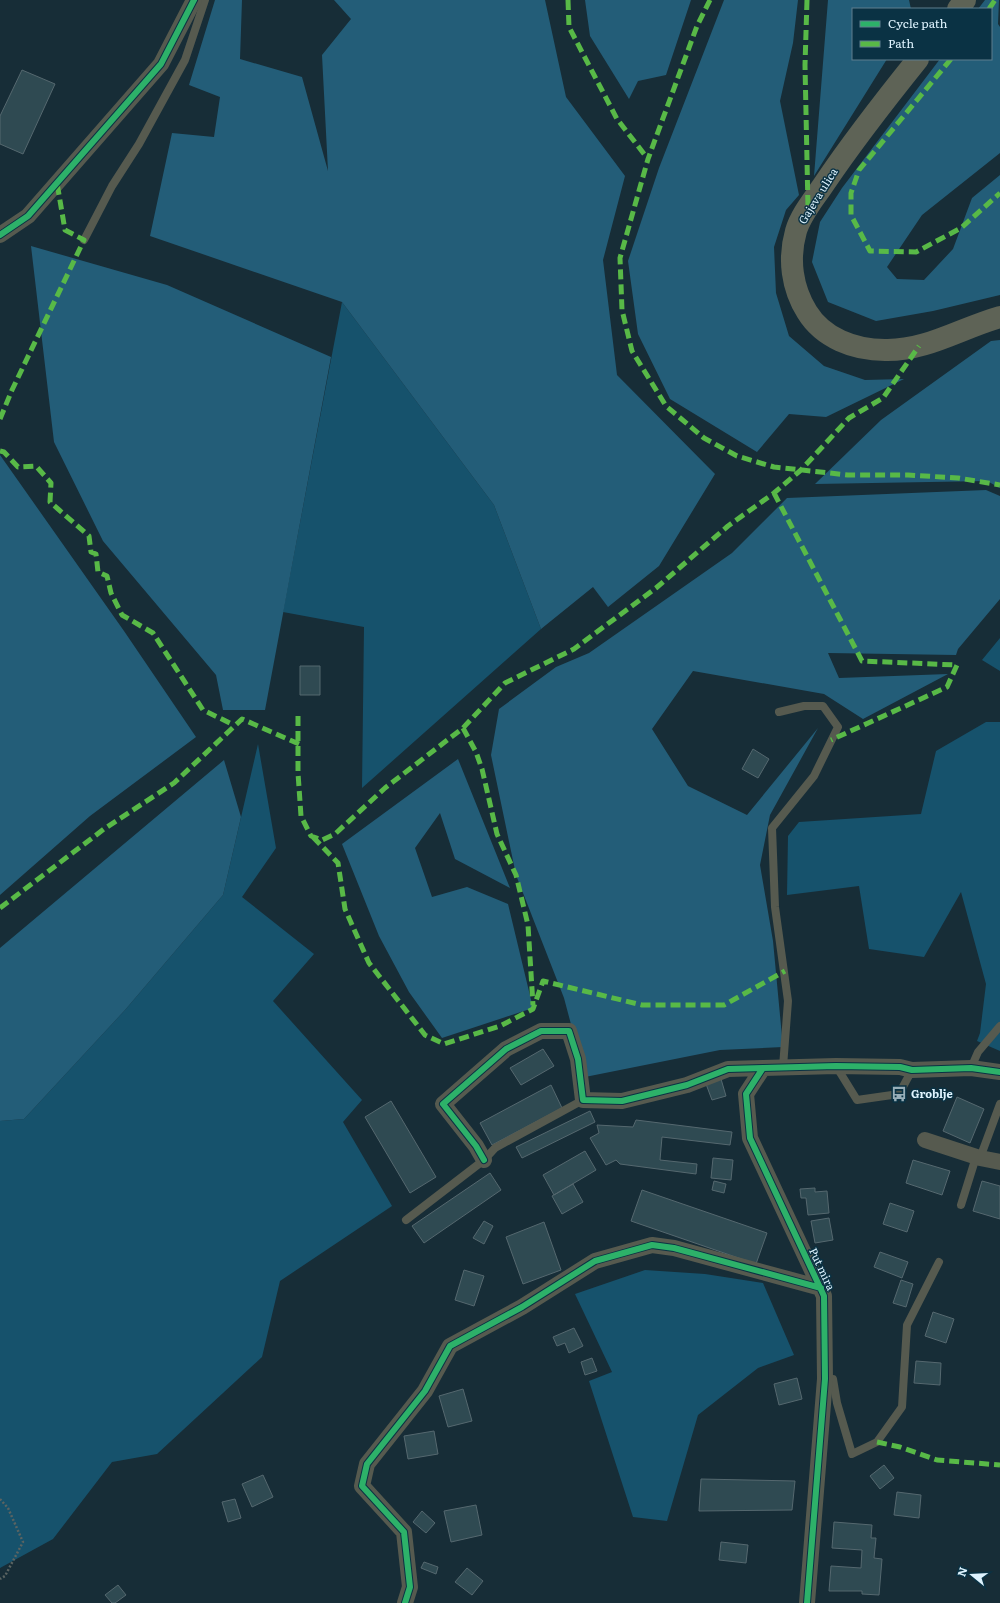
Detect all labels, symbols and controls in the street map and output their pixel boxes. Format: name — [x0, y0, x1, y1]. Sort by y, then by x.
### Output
legend — [852, 8, 992, 60]
text: Cycle path — [888, 14, 948, 32]
text: Path — [888, 34, 914, 52]
street label: Gajeva ulica — [794, 164, 841, 227]
bus stop icon: Groblje — [890, 1085, 908, 1103]
place label: Groblje — [911, 1085, 953, 1101]
street label: Put mira — [806, 1245, 840, 1293]
north arrow — [952, 1555, 992, 1595]
text: N — [953, 1565, 971, 1578]

